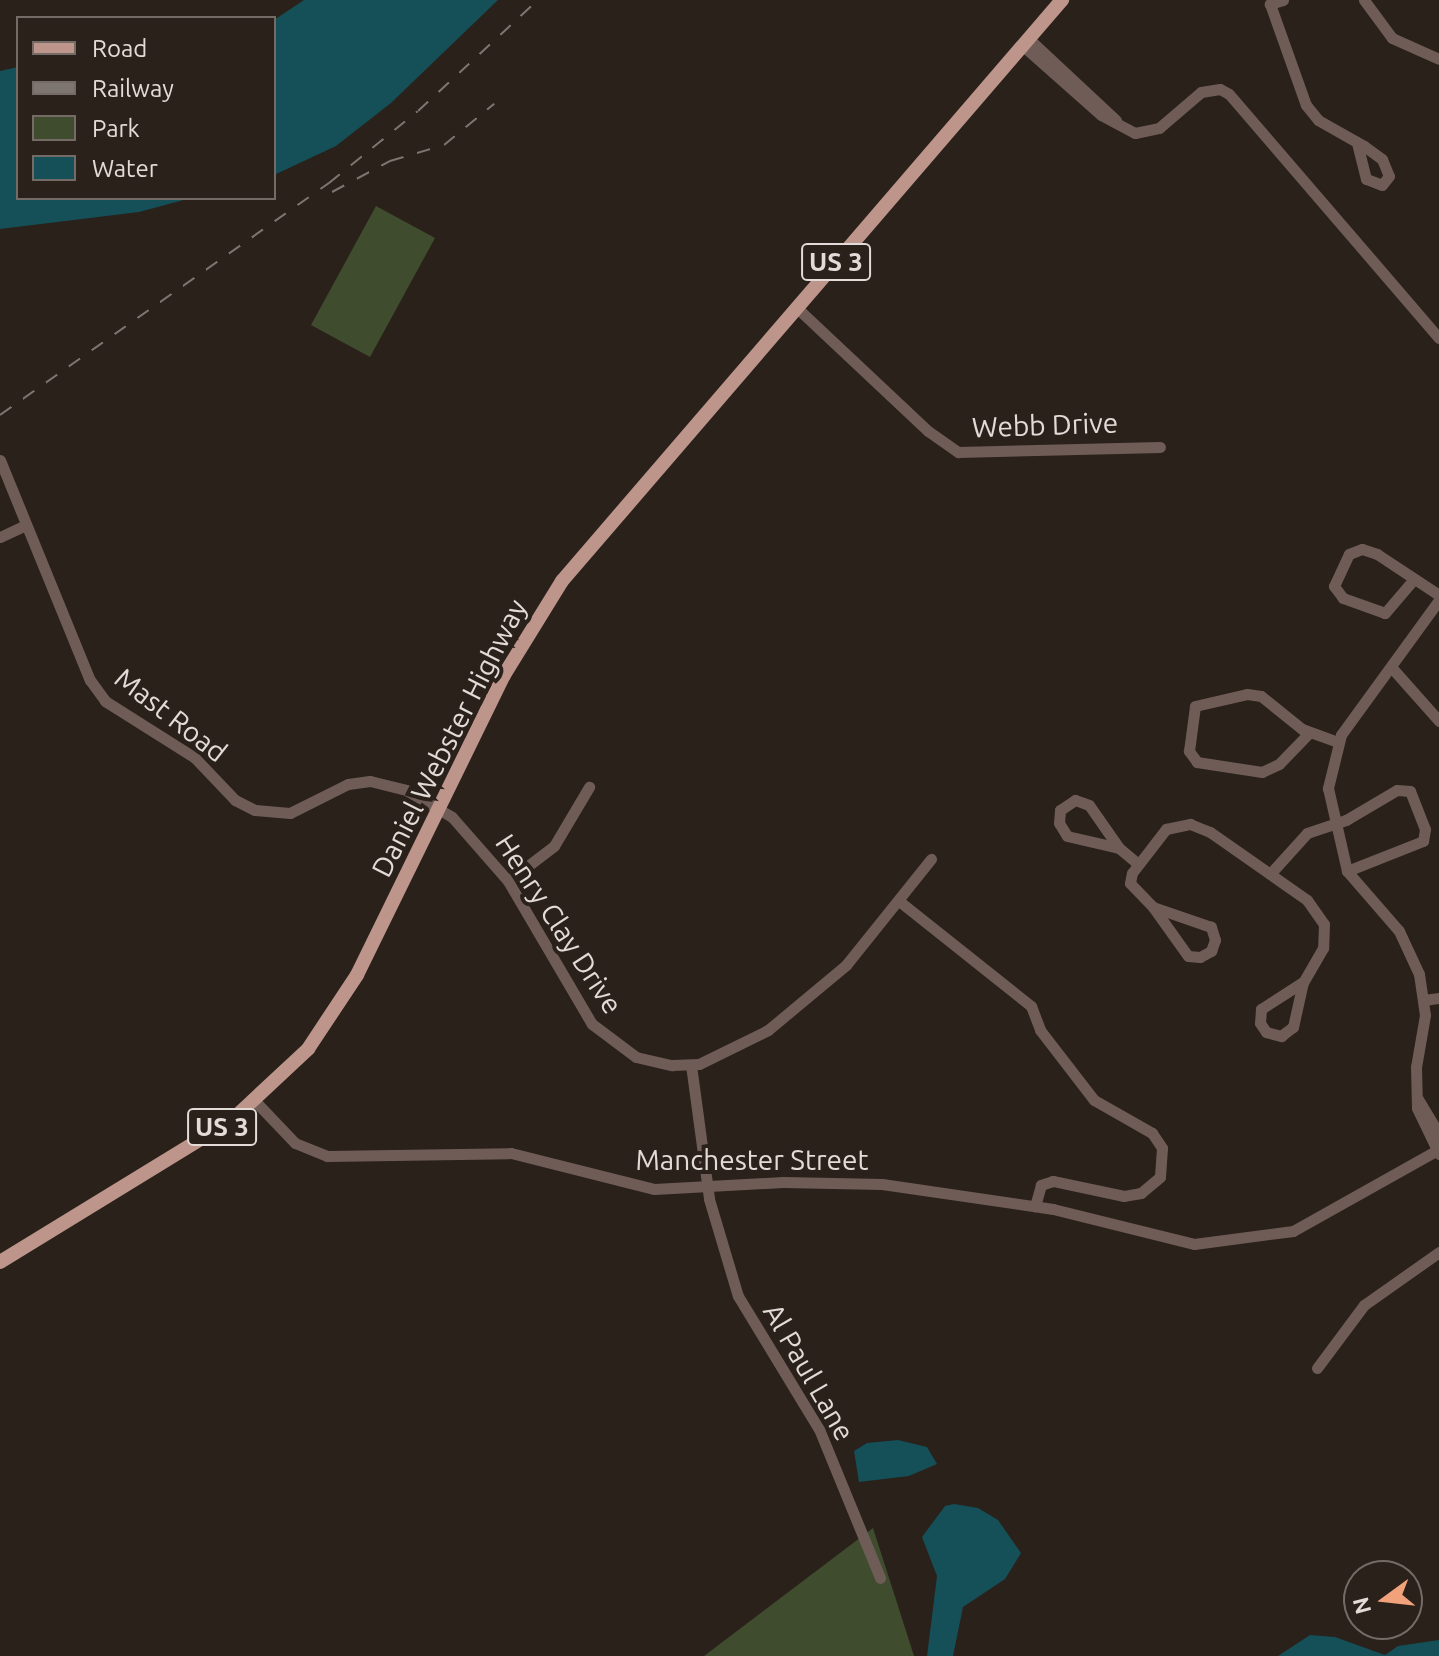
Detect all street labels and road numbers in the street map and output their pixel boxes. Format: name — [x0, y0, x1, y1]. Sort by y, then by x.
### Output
road number: US 3 — [800, 240, 872, 284]
street label: Webb Drive — [971, 406, 1119, 444]
street label: Daniel Webster Highway — [364, 594, 534, 882]
street label: Mast Road — [108, 661, 234, 769]
street label: Henry Clay Drive — [489, 828, 629, 1020]
road number: US 3 — [186, 1105, 258, 1149]
street label: Manchester Street — [636, 1143, 868, 1177]
street label: Al Paul Lane — [756, 1297, 862, 1447]

